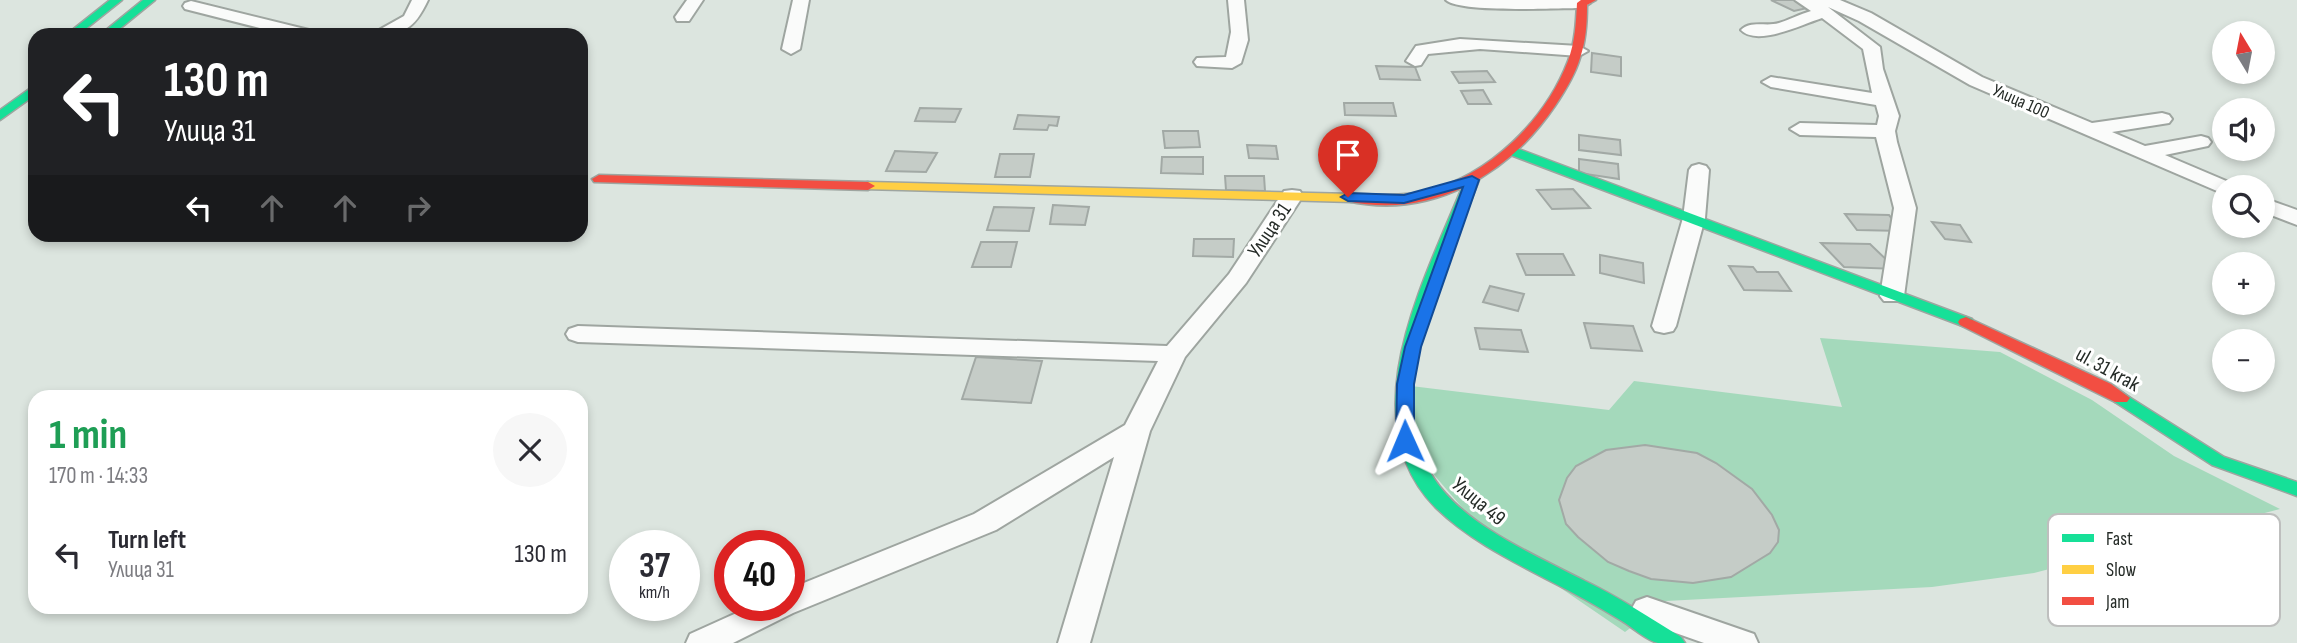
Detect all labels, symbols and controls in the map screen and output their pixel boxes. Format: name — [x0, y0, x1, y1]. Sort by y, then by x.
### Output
north arrow — [2212, 21, 2275, 84]
map controls — [2212, 21, 2275, 392]
text: 130 m — [164, 52, 269, 111]
icon: left — [49, 56, 140, 147]
street label: Улица 100 — [1989, 80, 2052, 123]
button: sound — [2212, 98, 2275, 161]
text: Улица 31 — [164, 112, 256, 151]
pin — [1318, 125, 1378, 197]
icon: arrive — [1329, 136, 1367, 174]
button: search — [2212, 175, 2275, 238]
icon: left — [180, 189, 218, 227]
icon: ahead — [253, 189, 291, 227]
icon: ahead — [326, 189, 364, 227]
icon: right — [399, 189, 437, 227]
street label: Улица 31 — [1242, 198, 1297, 262]
button: + — [2212, 252, 2275, 315]
button: − — [2212, 329, 2275, 392]
street label: ul. 31 krak — [2071, 342, 2144, 397]
position arrow — [1368, 404, 1442, 478]
text: 1 min — [49, 410, 127, 461]
button: close — [493, 413, 567, 487]
text: 170 m · 14:33 — [49, 462, 148, 490]
street label: Улица 49 — [1447, 472, 1510, 531]
legend — [2048, 514, 2280, 626]
text: Turn left — [108, 525, 186, 556]
text: Fast — [2106, 528, 2133, 551]
speed limit sign: 40 — [714, 530, 805, 621]
icon: left — [49, 536, 87, 574]
text: 130 m — [515, 539, 567, 570]
text: 37 — [639, 545, 670, 588]
text: Улица 31 — [108, 556, 174, 584]
text: Slow — [2106, 559, 2136, 582]
text: km/h — [639, 582, 670, 603]
text: Jam — [2105, 591, 2129, 614]

